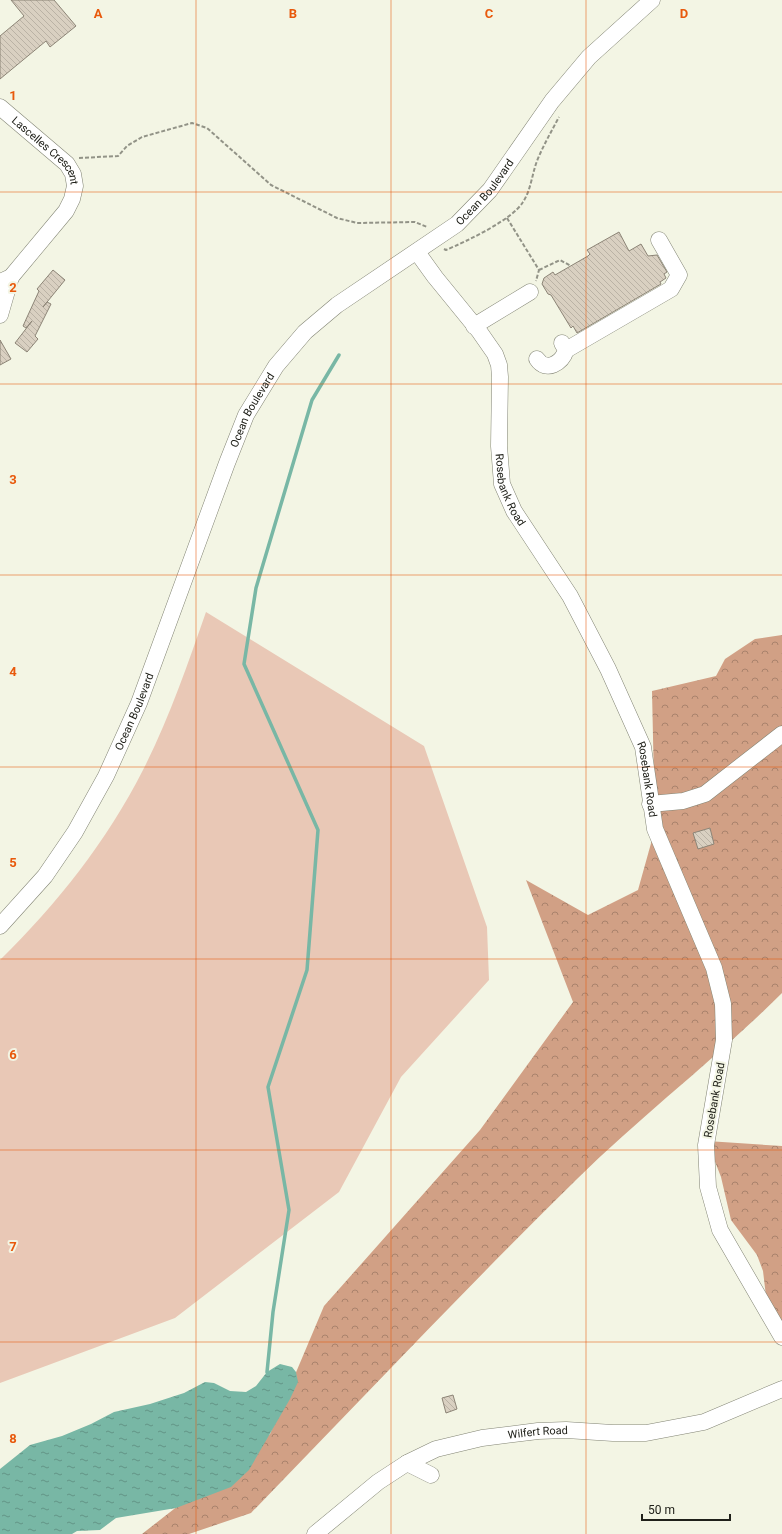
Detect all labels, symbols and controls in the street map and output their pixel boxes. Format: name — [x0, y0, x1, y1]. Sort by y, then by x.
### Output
text: A — [94, 6, 103, 21]
text: B — [289, 6, 297, 21]
text: C — [485, 6, 494, 21]
text: D — [680, 6, 688, 21]
text: 1 — [9, 88, 17, 103]
street label: Lascelles Crescent — [9, 114, 81, 186]
street label: Ocean Boulevard — [453, 157, 517, 228]
text: 2 — [9, 280, 17, 295]
street label: Ocean Boulevard — [228, 371, 277, 449]
street label: Rosebank Road — [493, 453, 528, 528]
text: 3 — [9, 472, 17, 487]
text: 4 — [9, 664, 17, 679]
street label: Ocean Boulevard — [113, 671, 156, 752]
street label: Rosebank Road — [634, 739, 659, 818]
text: 5 — [9, 855, 17, 870]
text: 6 — [9, 1047, 17, 1062]
street label: Rosebank Road — [701, 1061, 728, 1139]
text: 7 — [9, 1239, 17, 1254]
street label: Wilfert Road — [507, 1424, 568, 1442]
text: 8 — [9, 1431, 17, 1446]
scale bar — [642, 1496, 730, 1522]
text: 50 m — [648, 1503, 675, 1517]

